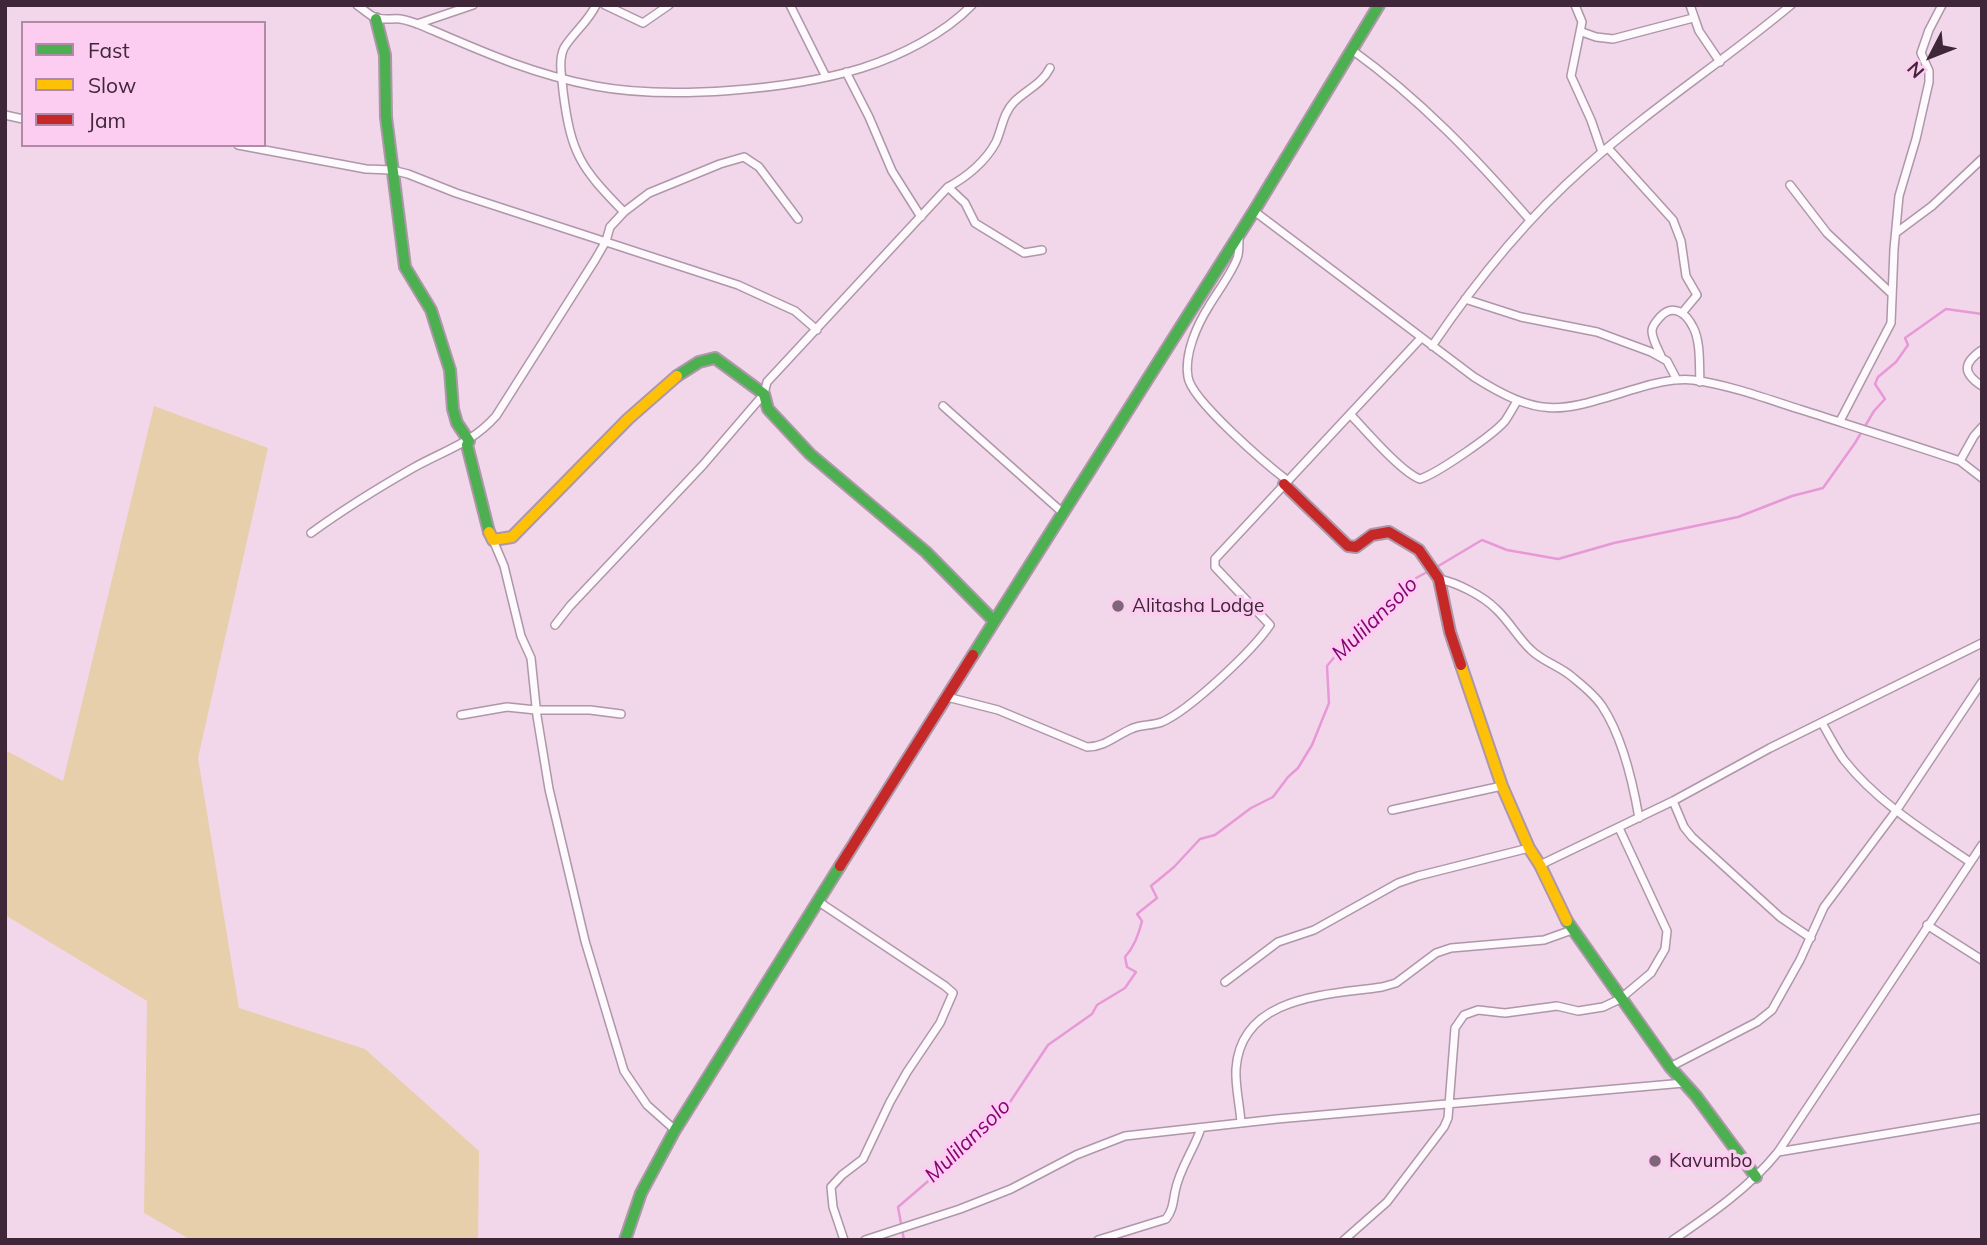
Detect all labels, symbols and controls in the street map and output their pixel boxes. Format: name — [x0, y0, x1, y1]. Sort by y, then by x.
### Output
legend — [21, 21, 266, 147]
north arrow — [1896, 21, 1966, 91]
text: Fast — [88, 37, 130, 63]
text: N — [1902, 57, 1929, 83]
text: Slow — [88, 72, 136, 98]
text: Jam — [88, 107, 126, 133]
water label: Mulilansolo — [1327, 572, 1423, 666]
place label: Alitasha Lodge — [1132, 595, 1264, 617]
marker: Alitasha Lodge — [1110, 598, 1126, 614]
water label: Mulilansolo — [920, 1094, 1016, 1188]
place label: Kavumbo — [1669, 1150, 1752, 1172]
marker: Kavumbo — [1647, 1153, 1663, 1169]

